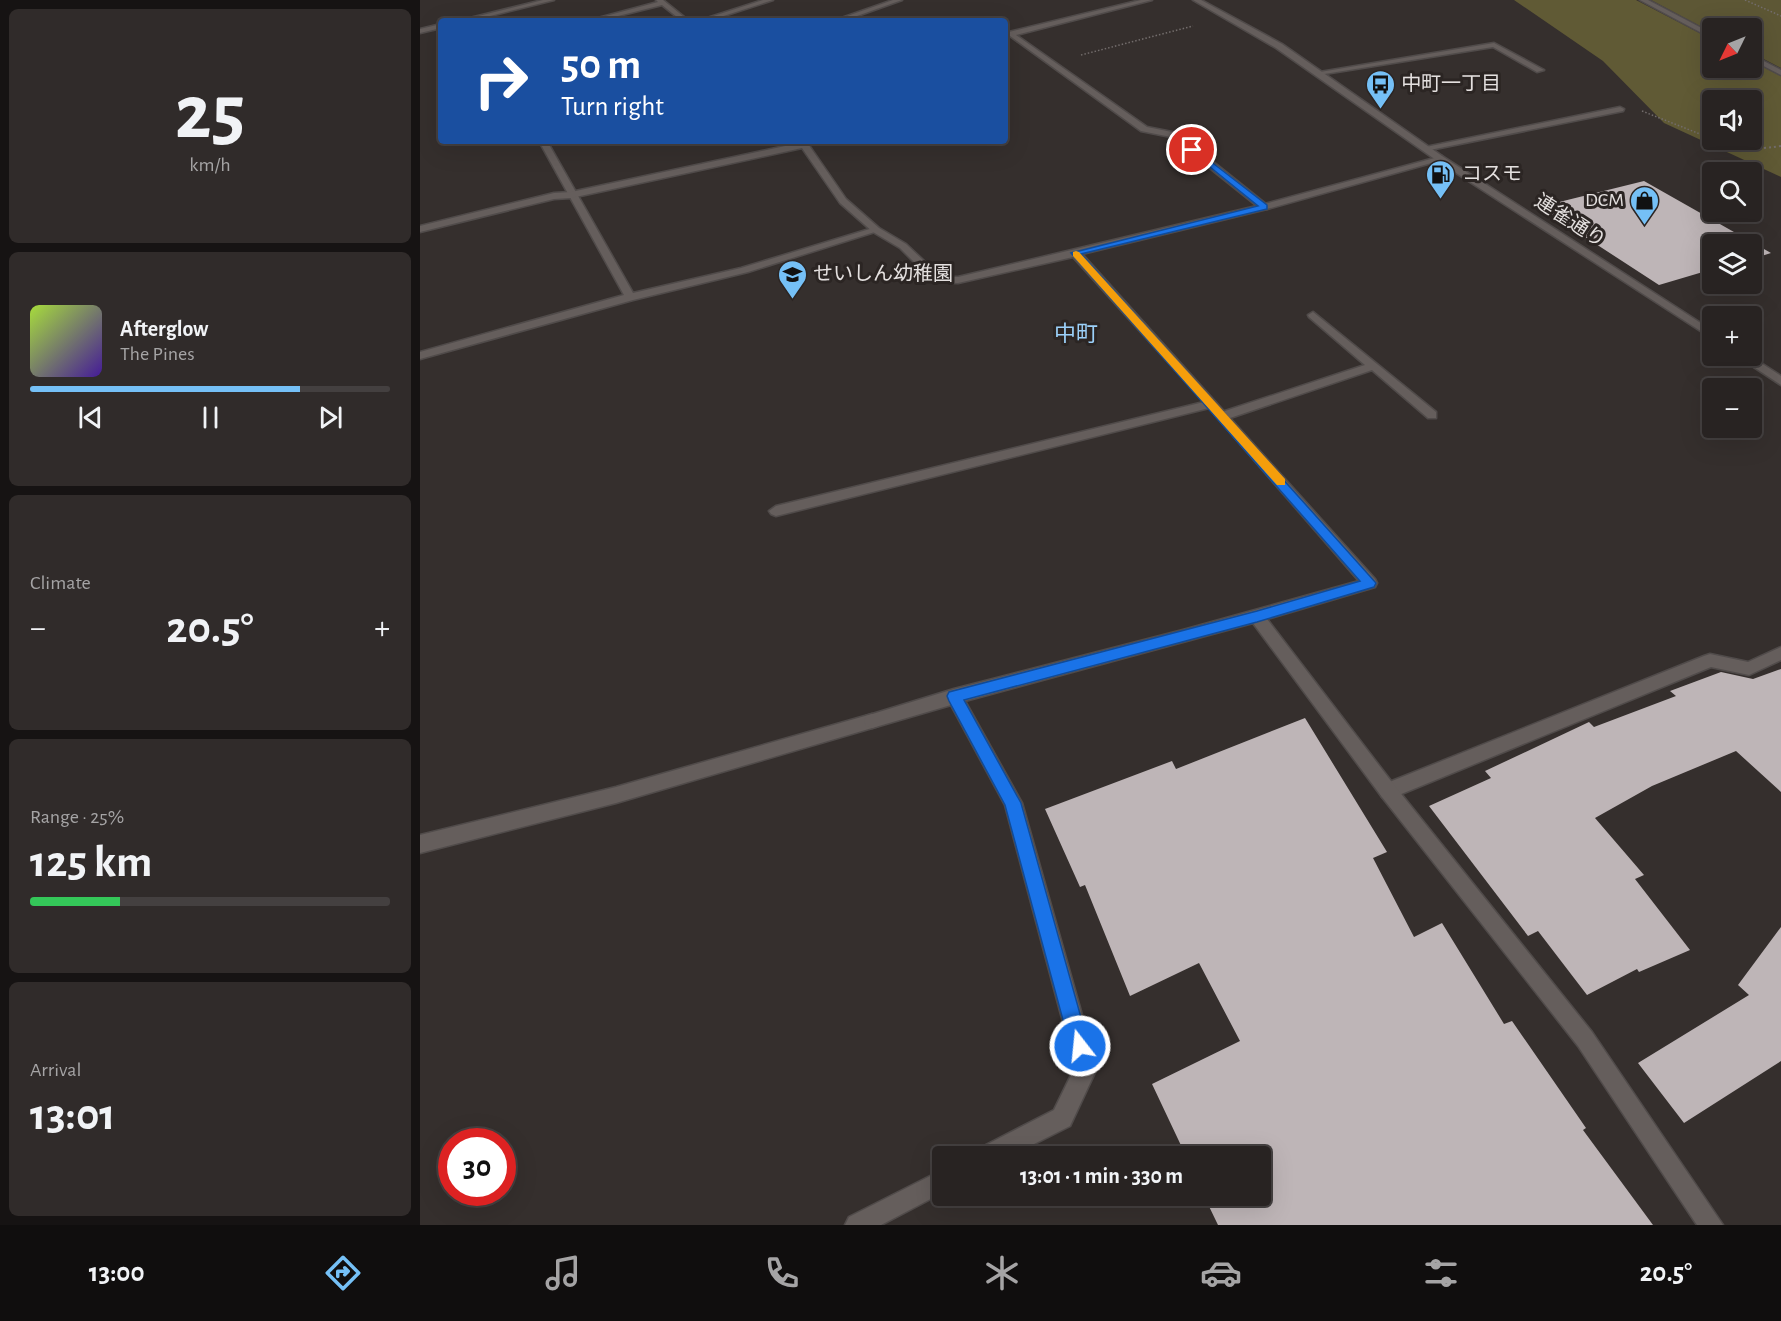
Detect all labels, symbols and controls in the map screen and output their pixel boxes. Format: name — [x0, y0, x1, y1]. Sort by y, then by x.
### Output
north arrow — [1702, 18, 1762, 78]
map controls — [1702, 18, 1762, 438]
icon: right — [462, 42, 540, 120]
text: 50 m — [561, 44, 641, 86]
bus stop icon: 中町一丁目 — [1364, 68, 1396, 110]
place label: 中町一丁目 — [1401, 73, 1501, 94]
text: 25 — [175, 75, 245, 153]
button: sound — [1702, 90, 1762, 150]
text: Turn right — [561, 93, 664, 120]
pin — [1166, 124, 1217, 175]
icon: arrive — [1175, 133, 1208, 166]
text: km/h — [189, 155, 231, 175]
fuel station icon: コスモ — [1425, 158, 1457, 200]
button: search — [1702, 162, 1762, 222]
place label: コスモ — [1462, 164, 1522, 184]
shop icon: DCM — [1629, 184, 1661, 226]
street label: 連雀通り — [1531, 190, 1610, 251]
place label: DCM — [1585, 190, 1624, 210]
button: layers — [1702, 234, 1762, 294]
school or university icon: せいしん幼稚園 — [776, 258, 808, 300]
place label: せいしん幼稚園 — [813, 263, 953, 284]
button: + — [1702, 306, 1762, 366]
text: Afterglow — [120, 318, 208, 340]
district label: 中町 — [1054, 322, 1098, 345]
text: The Pines — [120, 344, 195, 364]
button: − — [1702, 378, 1762, 438]
icon: previous — [74, 401, 107, 434]
icon: pause — [194, 401, 227, 434]
icon: next — [314, 401, 347, 434]
text: Climate — [30, 573, 91, 593]
text: 20.5° — [166, 606, 254, 651]
text: − — [30, 612, 46, 645]
text: + — [374, 612, 390, 645]
text: Range · 25% — [30, 807, 124, 827]
text: 125 km — [30, 840, 152, 885]
position arrow — [1048, 1014, 1112, 1078]
text: Arrival — [30, 1060, 81, 1080]
text: 13:01 — [30, 1093, 116, 1138]
speed limit sign: 30 — [438, 1128, 516, 1206]
text: 13:01 · 1 min · 330 m — [1020, 1165, 1183, 1187]
icon: directions — [322, 1252, 364, 1294]
icon: music — [542, 1252, 584, 1294]
icon: phone — [761, 1252, 803, 1294]
icon: climate — [981, 1252, 1023, 1294]
icon: car — [1200, 1252, 1242, 1294]
icon: filters — [1420, 1252, 1462, 1294]
text: 13:00 — [89, 1259, 144, 1286]
text: 20.5° — [1640, 1259, 1692, 1286]

